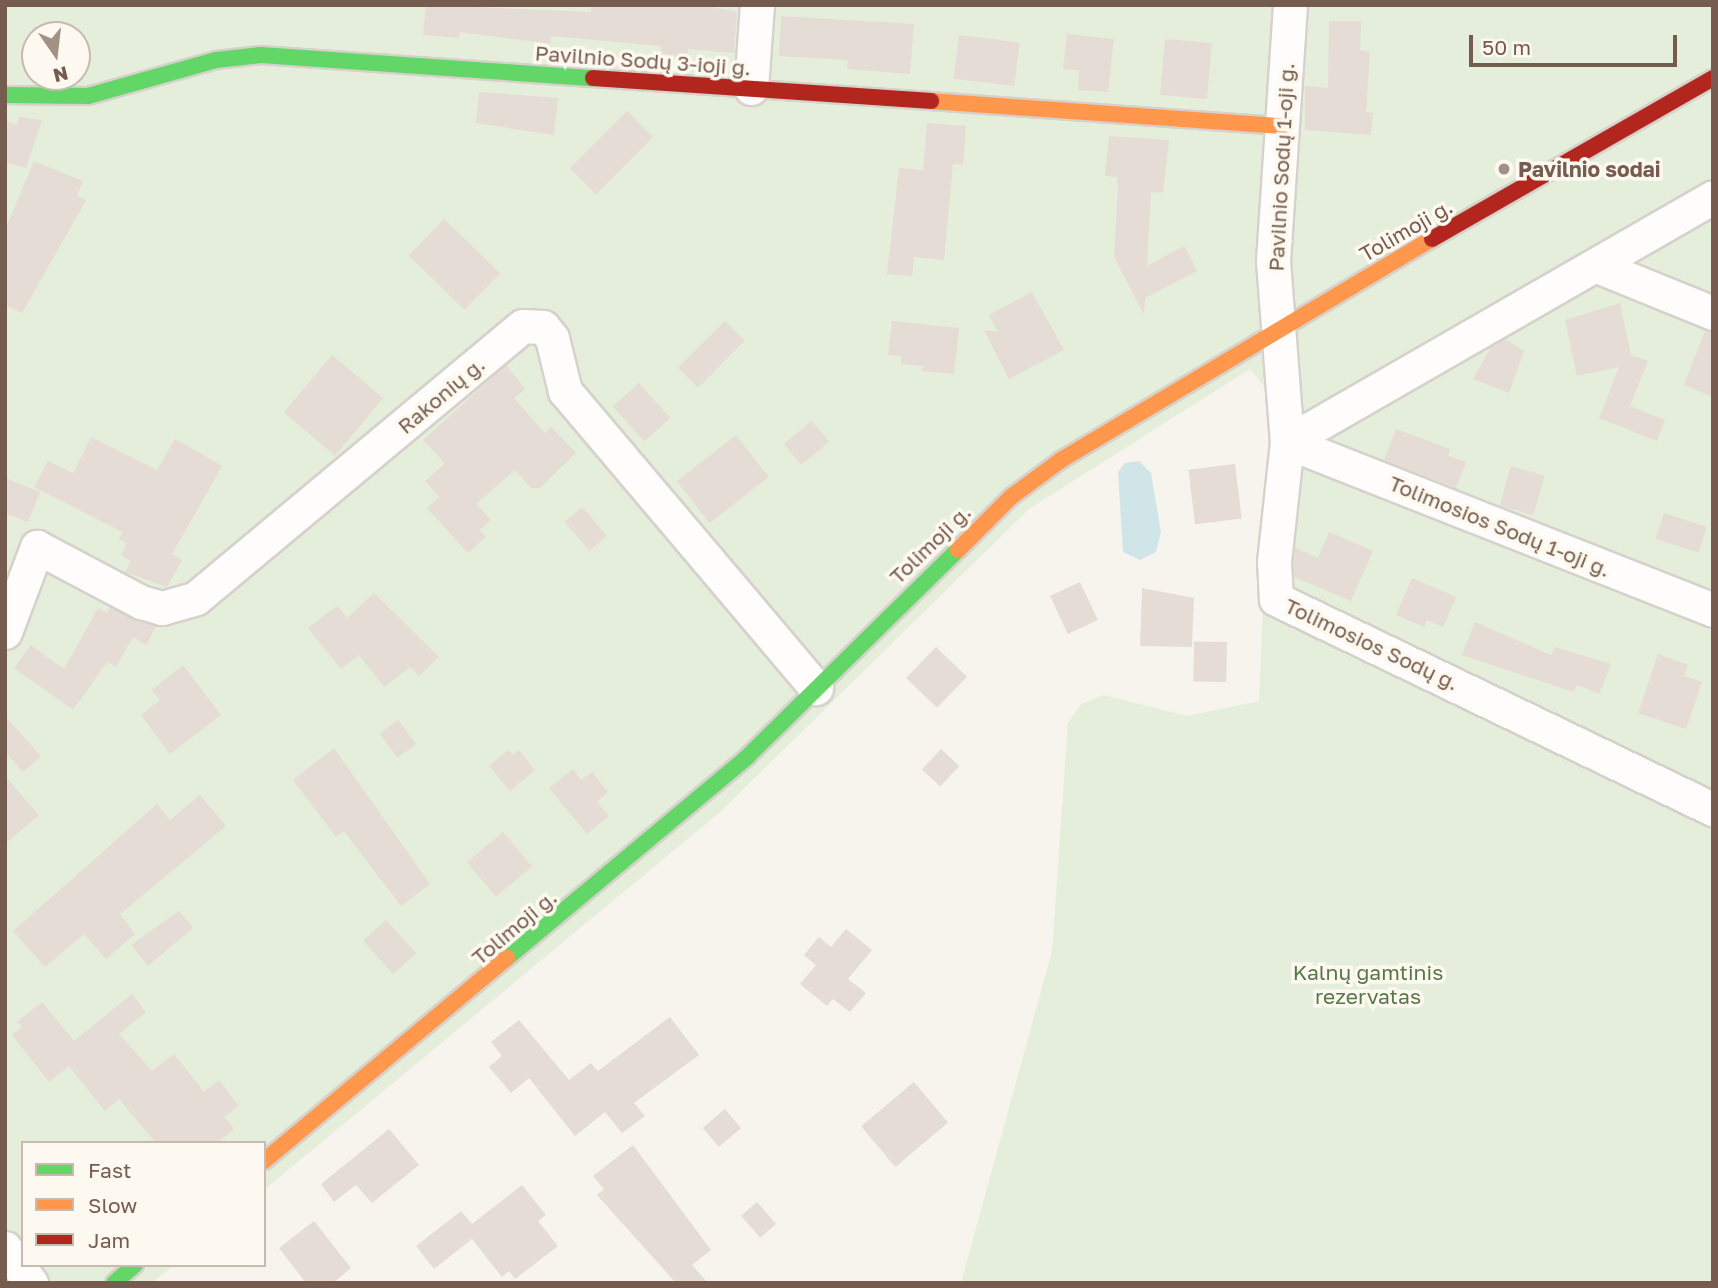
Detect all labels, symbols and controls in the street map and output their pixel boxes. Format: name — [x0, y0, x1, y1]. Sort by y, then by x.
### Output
north arrow — [21, 21, 91, 91]
scale bar — [1473, 21, 1681, 65]
text: 50 m — [1482, 34, 1531, 60]
street label: Pavilnio Sodų 3-ioji g. — [534, 40, 752, 80]
text: N — [51, 62, 71, 88]
street label: Pavilnio Sodų 1-oji g. — [1263, 62, 1299, 272]
place label: Pavilnio sodai — [1518, 156, 1661, 182]
marker: Pavilnio sodai — [1496, 161, 1512, 177]
street label: Tolimoji g. — [1355, 193, 1457, 267]
street label: Rakonių g. — [392, 351, 490, 439]
street label: Tolimosios Sodų 1-oji g. — [1386, 470, 1614, 582]
street label: Tolimoji g. — [884, 499, 976, 589]
street label: Tolimosios Sodų g. — [1281, 593, 1463, 695]
street label: Tolimoji g. — [466, 884, 562, 970]
park label: Kalnų gamtinis rezervatas — [1293, 959, 1443, 1009]
legend — [21, 1141, 266, 1267]
text: Fast — [88, 1157, 131, 1183]
text: Slow — [88, 1192, 137, 1218]
text: Jam — [88, 1227, 130, 1253]

